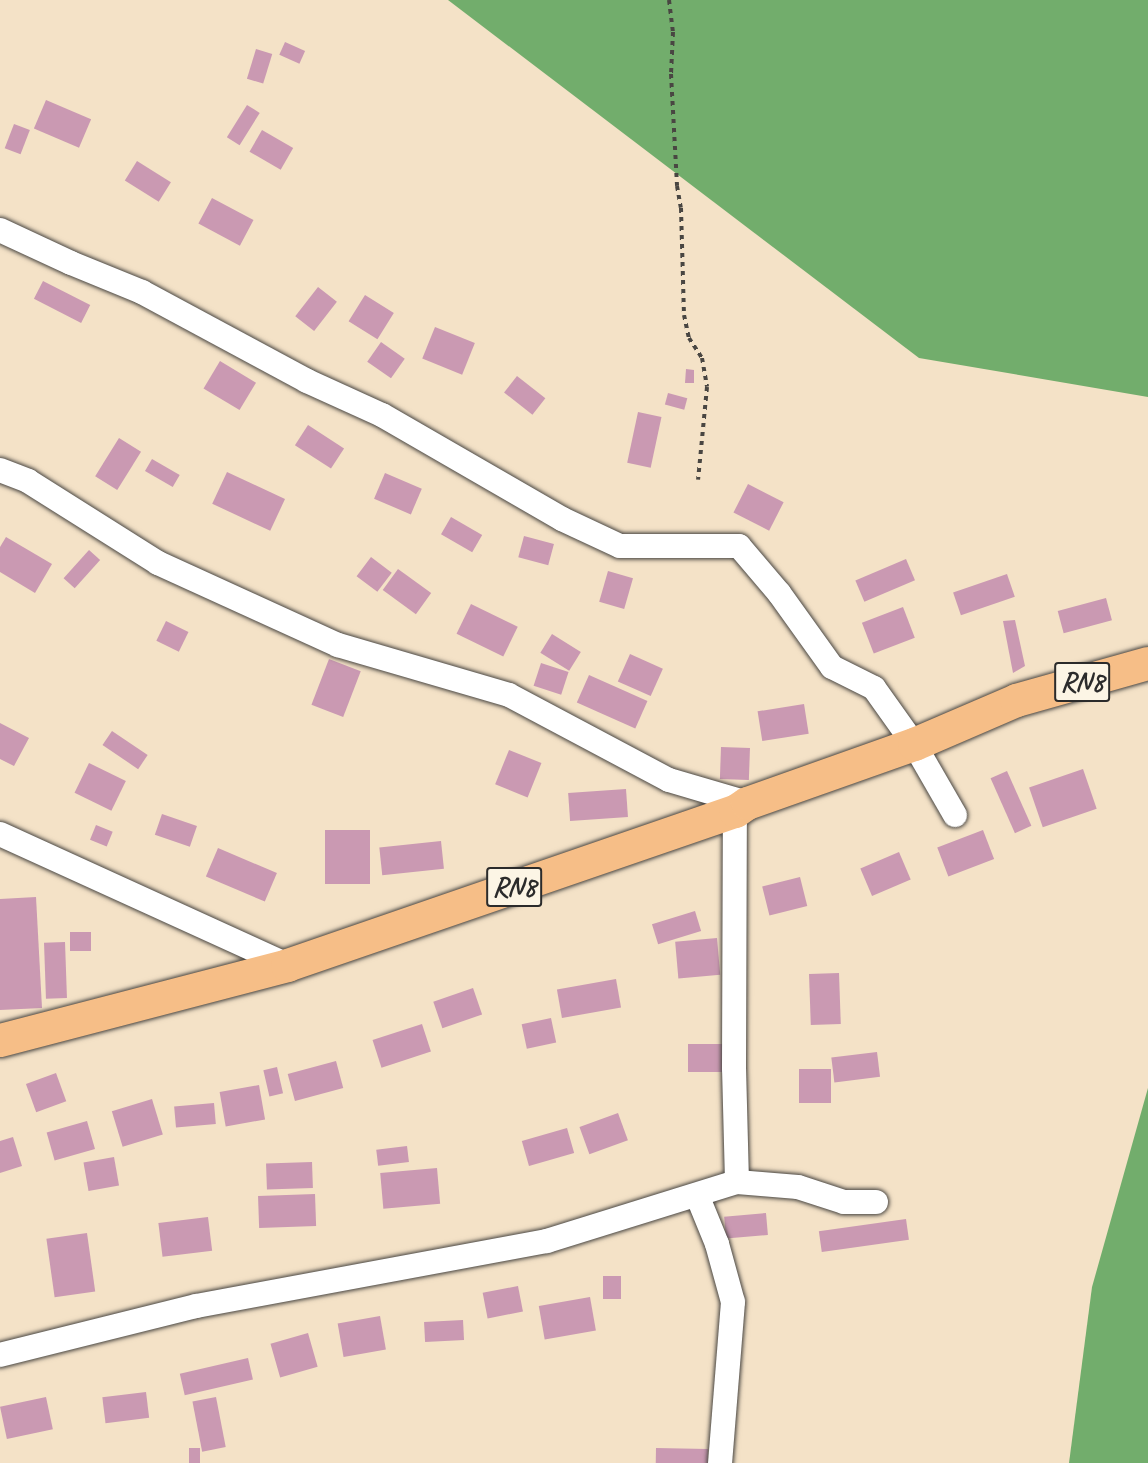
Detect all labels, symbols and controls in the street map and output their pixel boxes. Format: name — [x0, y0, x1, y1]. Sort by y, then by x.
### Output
road number: RN8 — [1054, 657, 1110, 707]
road number: RN8 — [486, 862, 542, 912]

